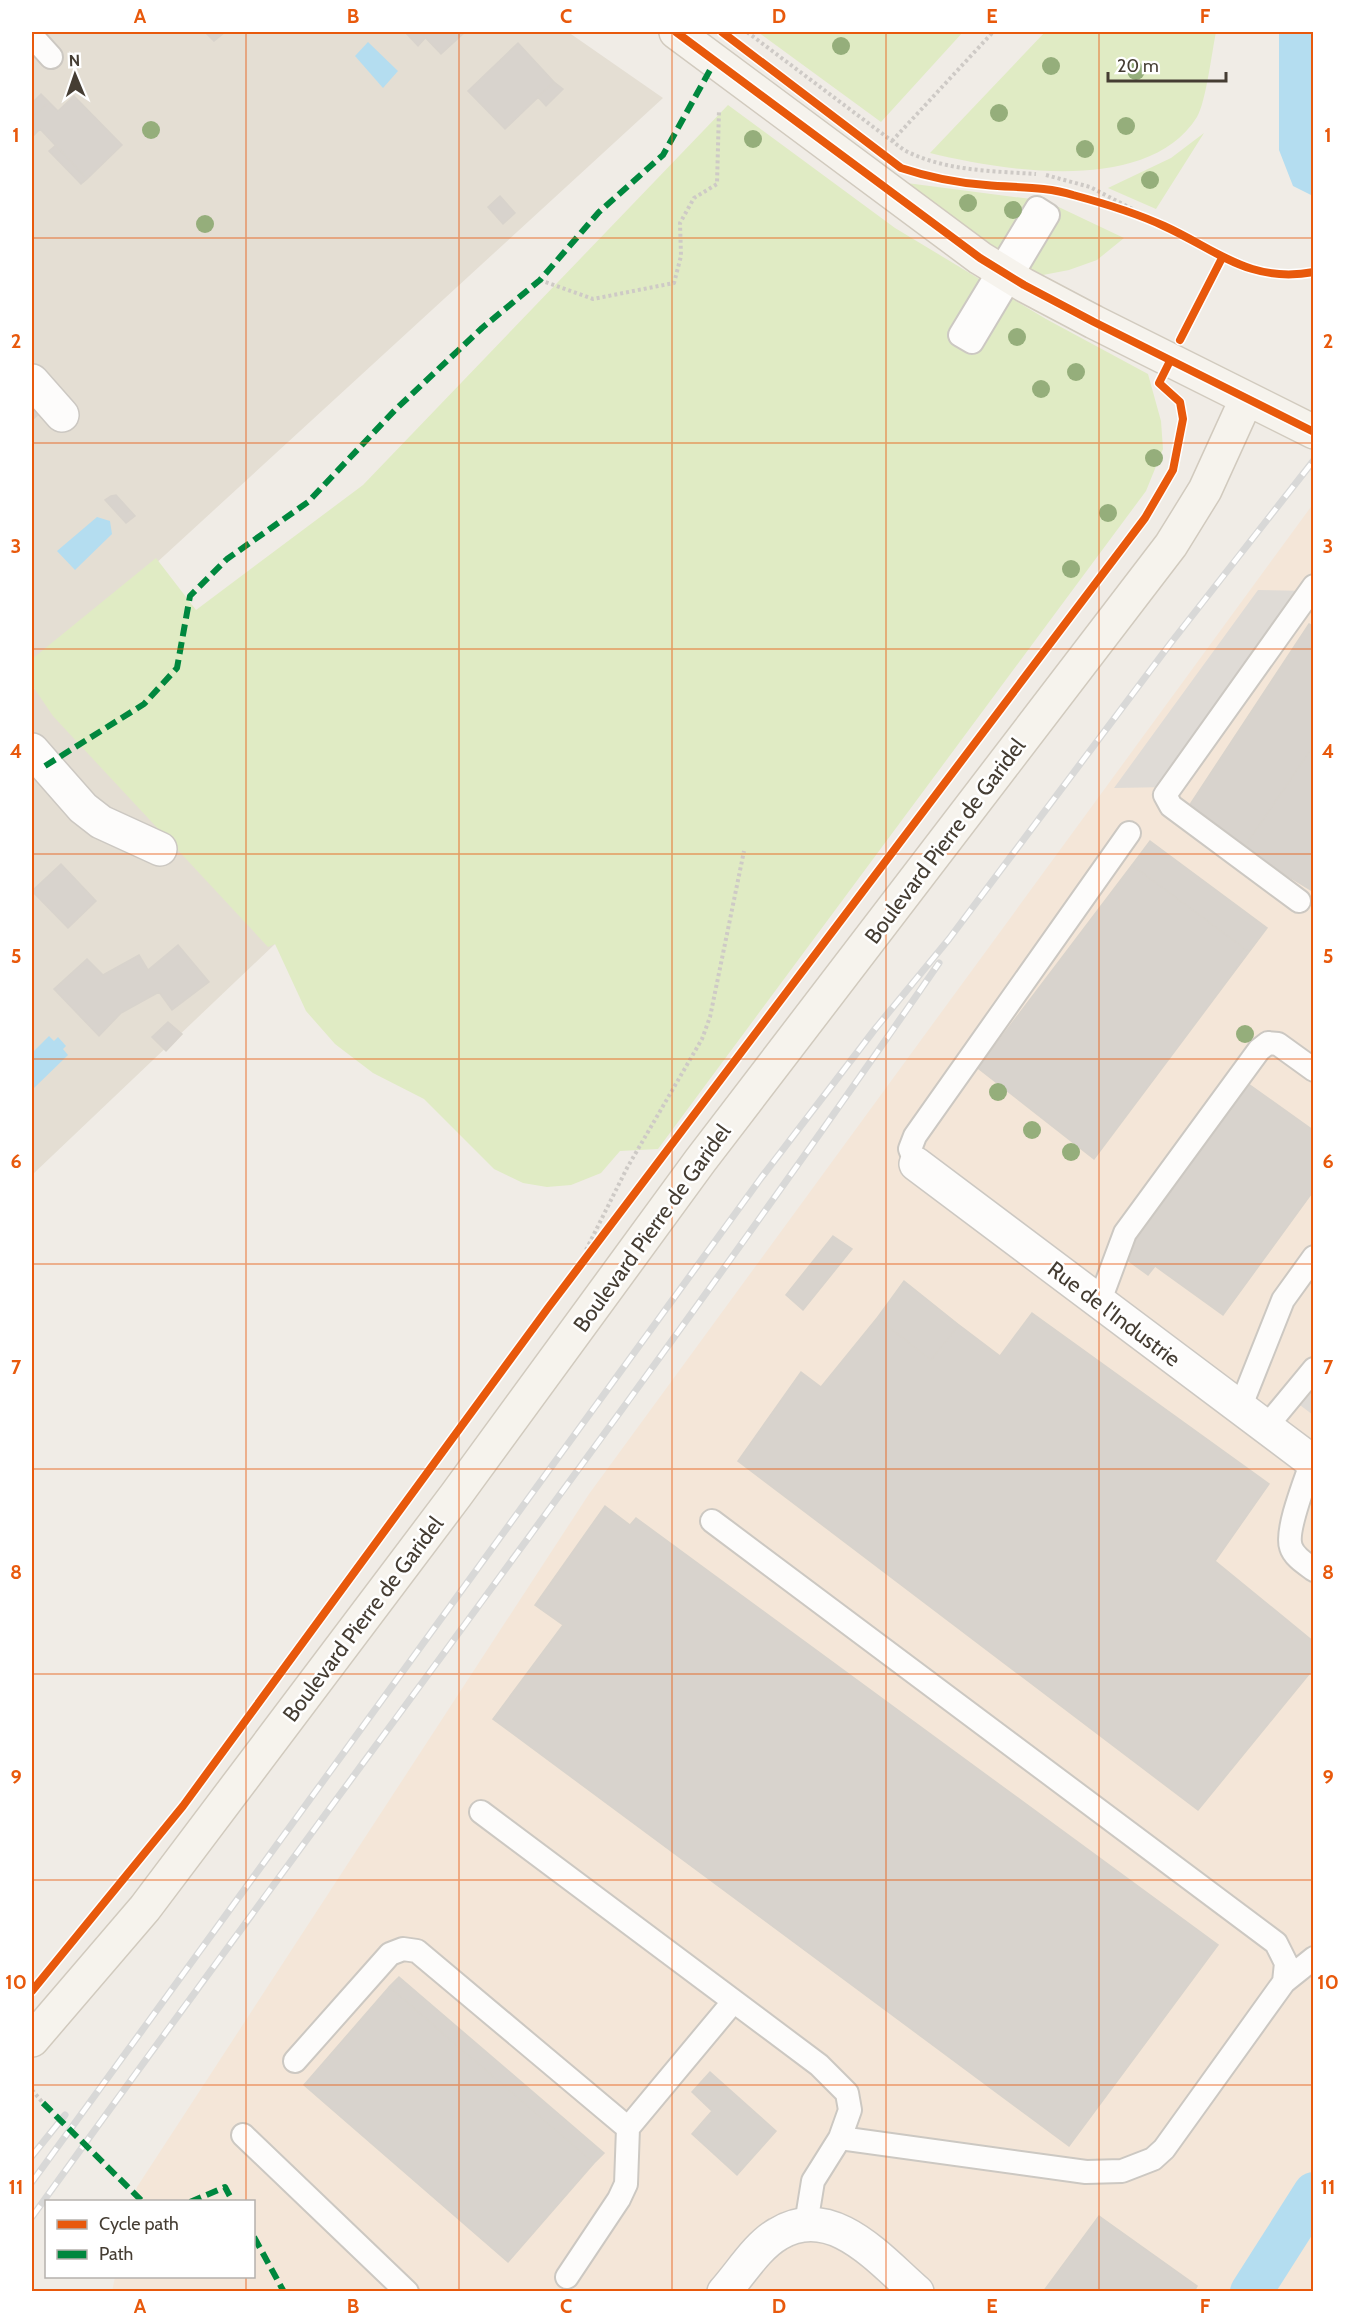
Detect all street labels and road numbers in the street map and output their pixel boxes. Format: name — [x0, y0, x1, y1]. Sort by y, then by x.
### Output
street label: Boulevard Pierre de Garidel — [859, 732, 1032, 949]
street label: Boulevard Pierre de Garidel — [567, 1118, 737, 1337]
street label: Rue de l'Industrie — [1042, 1255, 1186, 1373]
street label: Boulevard Pierre de Garidel — [277, 1510, 450, 1727]

